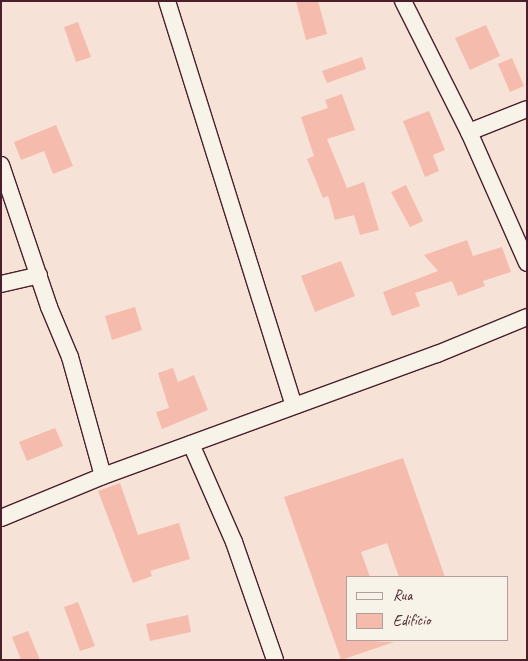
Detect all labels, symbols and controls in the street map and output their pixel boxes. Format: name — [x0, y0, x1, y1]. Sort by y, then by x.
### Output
legend — [346, 576, 508, 641]
text: Rua — [393, 586, 412, 605]
text: Edifício — [393, 611, 430, 630]

